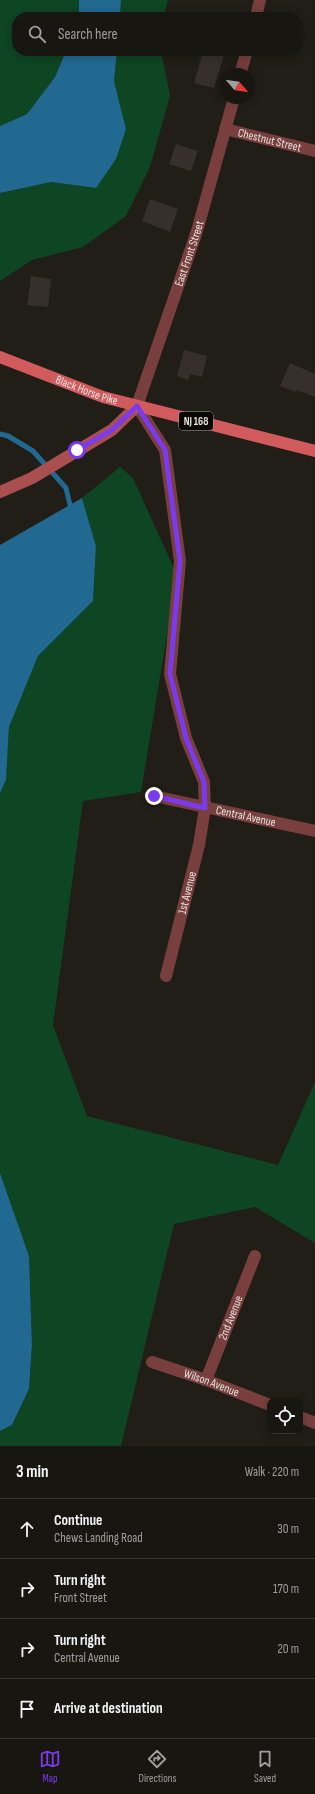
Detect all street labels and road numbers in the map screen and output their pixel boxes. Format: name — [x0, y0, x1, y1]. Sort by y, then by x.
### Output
street label: Chestnut Street — [236, 125, 303, 155]
street label: East Front Street — [171, 219, 207, 288]
street label: Black Horse Pike — [53, 372, 120, 408]
road number: NJ 168 — [179, 412, 213, 430]
street label: Central Avenue — [215, 802, 277, 830]
street label: 1st Avenue — [174, 870, 200, 916]
street label: 2nd Avenue — [215, 1293, 246, 1342]
street label: Wilson Avenue — [182, 1366, 242, 1400]

